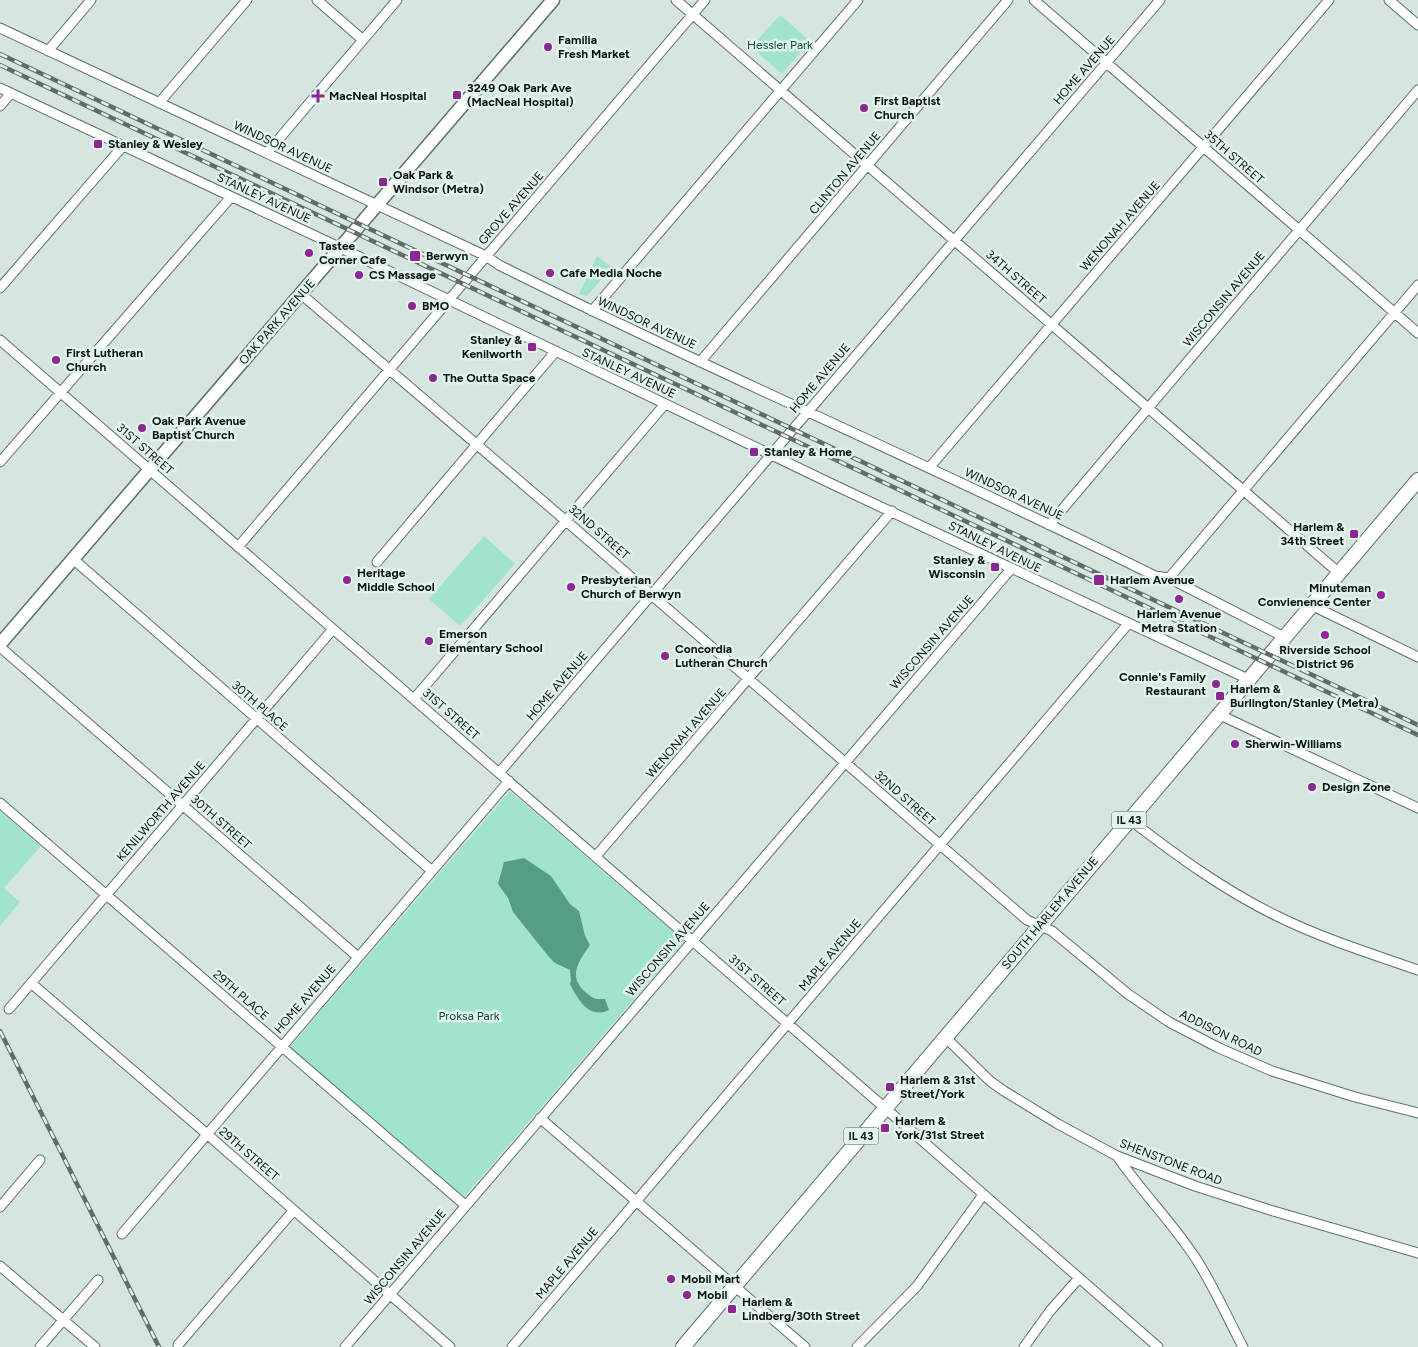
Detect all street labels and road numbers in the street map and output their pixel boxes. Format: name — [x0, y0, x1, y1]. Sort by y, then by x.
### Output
street label: HOME AVENUE — [1050, 33, 1118, 107]
street label: WINDSOR AVENUE — [231, 118, 335, 176]
street label: 35TH STREET — [1201, 127, 1267, 187]
street label: CLINTON AVENUE — [806, 129, 884, 217]
street label: GROVE AVENUE — [475, 169, 547, 247]
street label: STANLEY AVENUE — [215, 170, 313, 226]
street label: WENONAH AVENUE — [1077, 178, 1163, 274]
street label: 34TH STREET — [983, 247, 1049, 307]
street label: WISCONSIN AVENUE — [1180, 248, 1268, 350]
street label: OAK PARK AVENUE — [236, 276, 318, 368]
street label: WINDSOR AVENUE — [595, 294, 699, 352]
street label: HOME AVENUE — [787, 340, 853, 416]
street label: STANLEY AVENUE — [580, 345, 678, 401]
street label: 31ST STREET — [114, 420, 177, 478]
street label: WINDSOR AVENUE — [962, 465, 1066, 523]
street label: 32ND STREET — [566, 502, 633, 562]
street label: STANLEY AVENUE — [946, 518, 1044, 576]
street label: WISCONSIN AVENUE — [887, 592, 977, 692]
street label: HOME AVENUE — [523, 649, 591, 723]
street label: 30TH PLACE — [229, 678, 291, 734]
street label: 31ST STREET — [420, 685, 483, 743]
street label: WENONAH AVENUE — [643, 685, 729, 781]
street label: KENILWORTH AVENUE — [114, 758, 208, 864]
street label: 32ND STREET — [872, 768, 939, 828]
street label: 30TH STREET — [188, 792, 254, 852]
road number: IL 43 — [1112, 812, 1146, 828]
street label: SOUTH HARLEM AVENUE — [999, 854, 1101, 972]
street label: WISCONSIN AVENUE — [623, 899, 713, 999]
street label: MAPLE AVENUE — [796, 916, 864, 994]
street label: 31ST STREET — [726, 951, 789, 1009]
street label: HOME AVENUE — [271, 962, 339, 1036]
street label: 29TH PLACE — [210, 967, 272, 1023]
street label: ADDISON ROAD — [1177, 1007, 1265, 1059]
street label: 29TH STREET — [216, 1124, 282, 1184]
road number: IL 43 — [844, 1128, 878, 1144]
street label: SHENSTONE ROAD — [1118, 1136, 1224, 1188]
street label: WISCONSIN AVENUE — [361, 1206, 449, 1308]
street label: MAPLE AVENUE — [533, 1224, 601, 1302]

